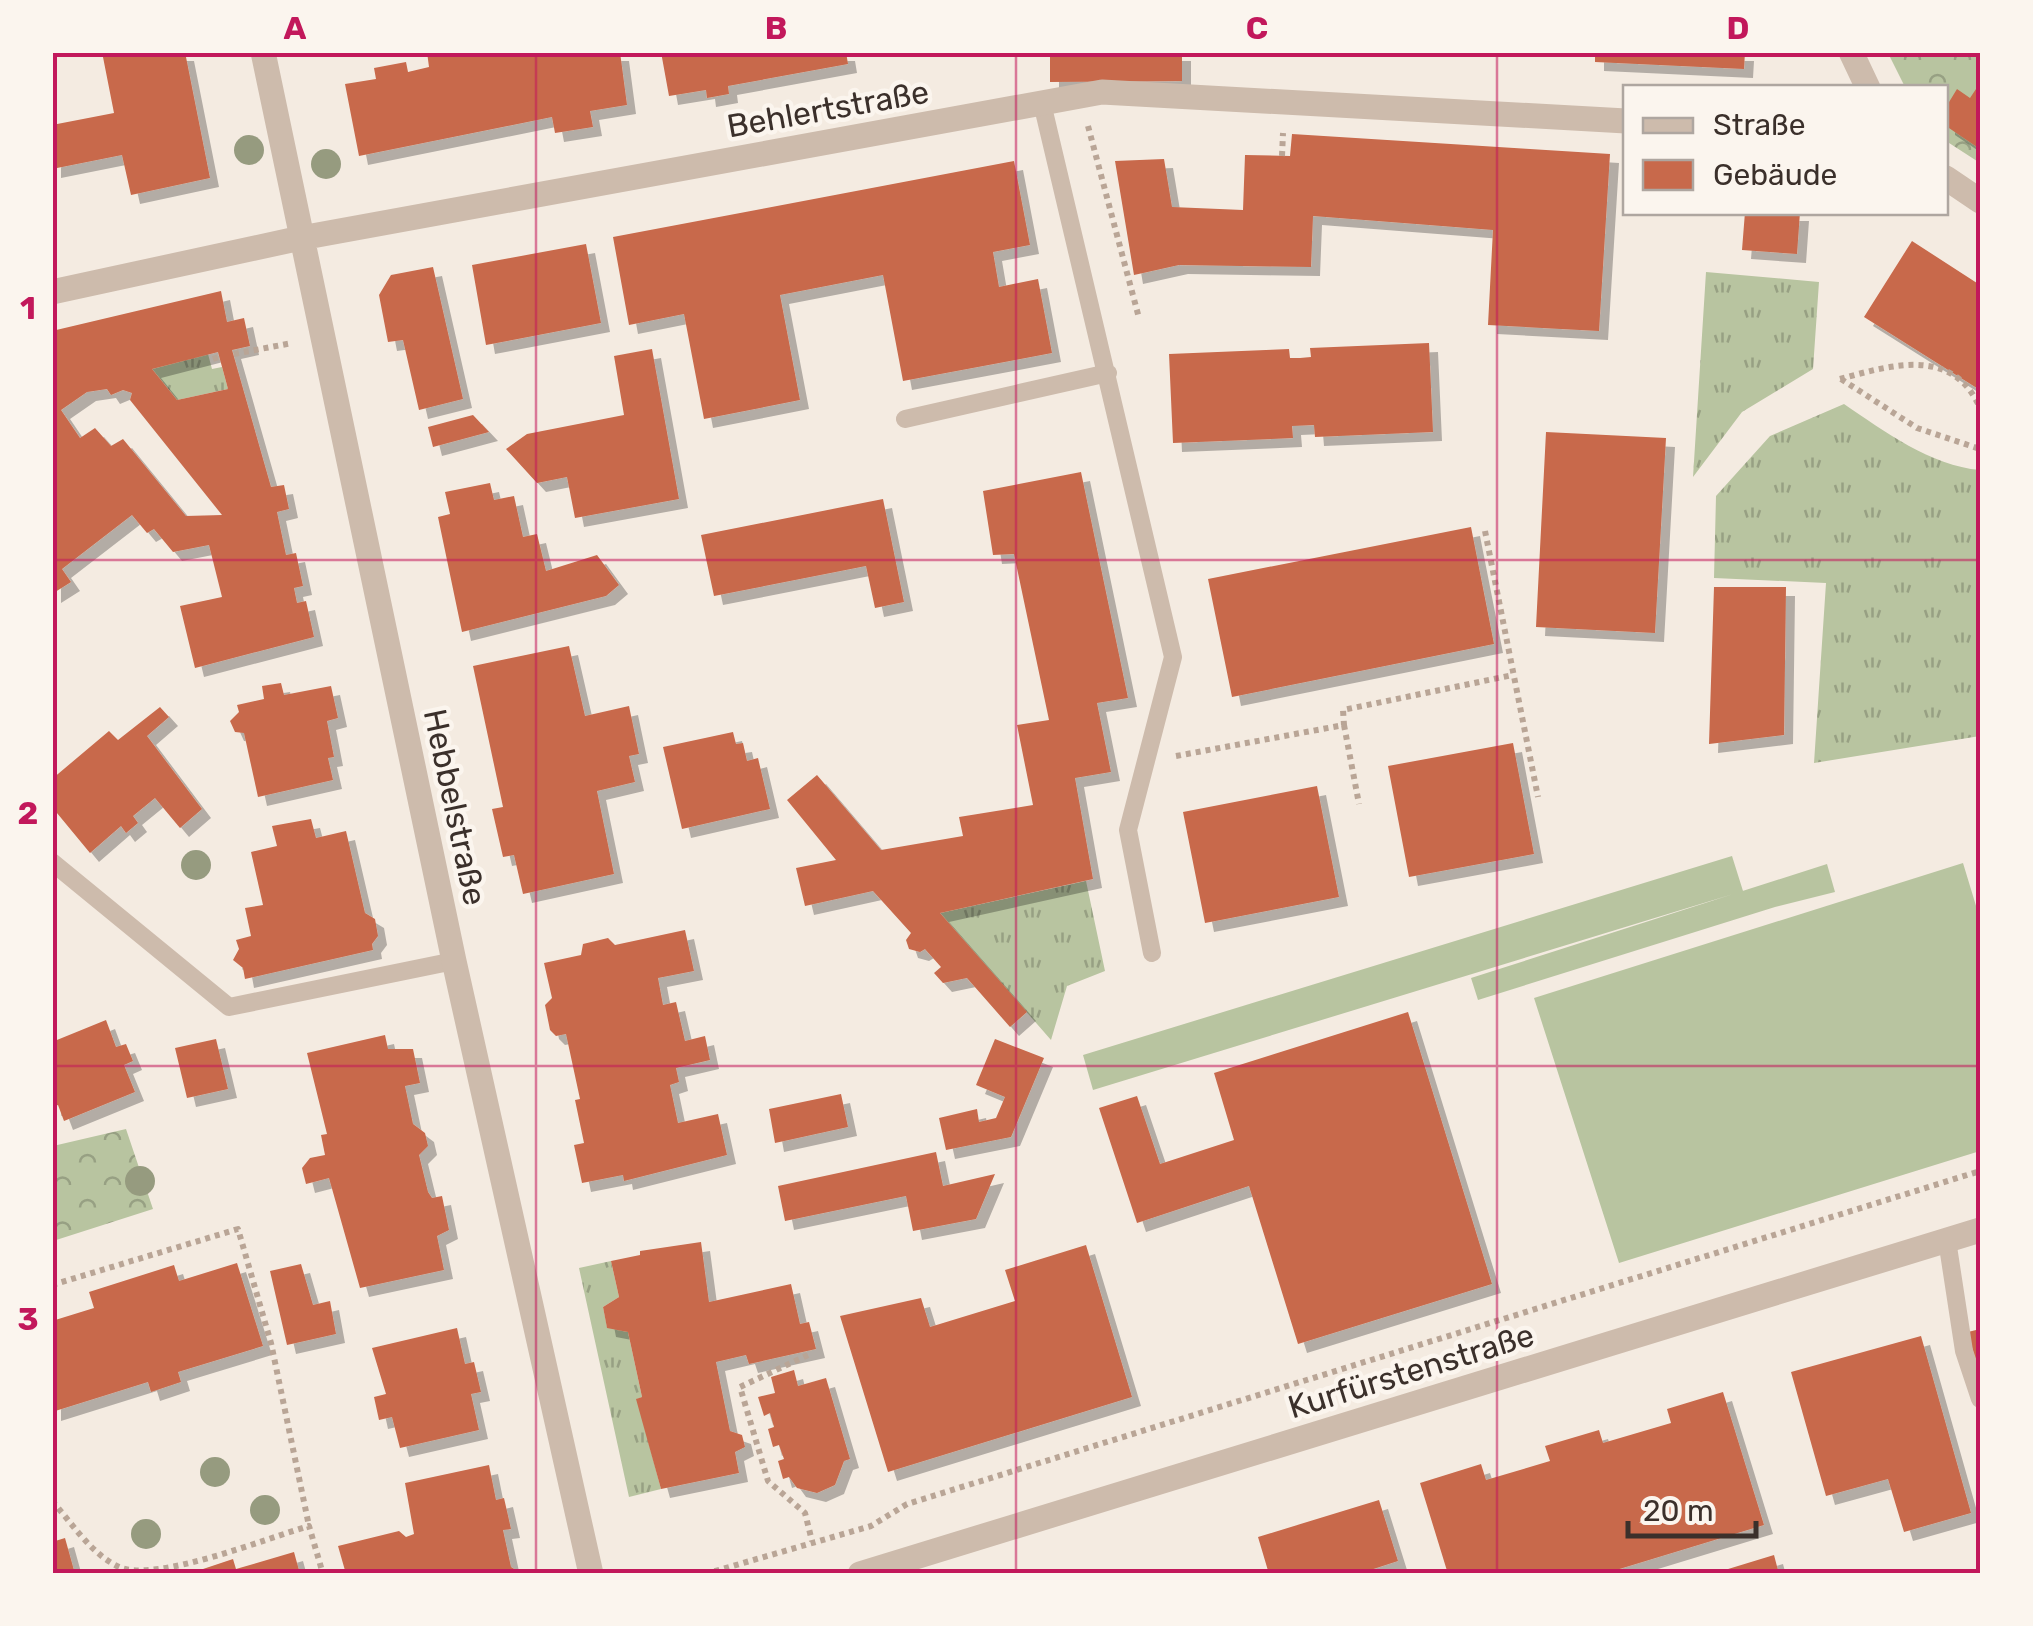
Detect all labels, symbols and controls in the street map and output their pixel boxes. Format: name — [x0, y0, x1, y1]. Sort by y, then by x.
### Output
text: A — [284, 9, 307, 47]
text: B — [765, 9, 787, 47]
text: C — [1246, 9, 1268, 47]
text: D — [1727, 9, 1749, 47]
street label: Behlertstraße — [724, 73, 932, 145]
legend — [1623, 85, 1948, 215]
text: Straße — [1713, 107, 1806, 143]
text: Gebäude — [1713, 157, 1837, 193]
text: 1 — [20, 289, 36, 327]
street label: Hebbelstraße — [416, 705, 494, 909]
text: 2 — [18, 794, 38, 832]
text: 3 — [17, 1300, 39, 1338]
street label: Kurfürstenstraße — [1284, 1316, 1538, 1426]
scale bar — [1628, 1476, 1756, 1538]
text: 20 m — [1643, 1493, 1714, 1529]

